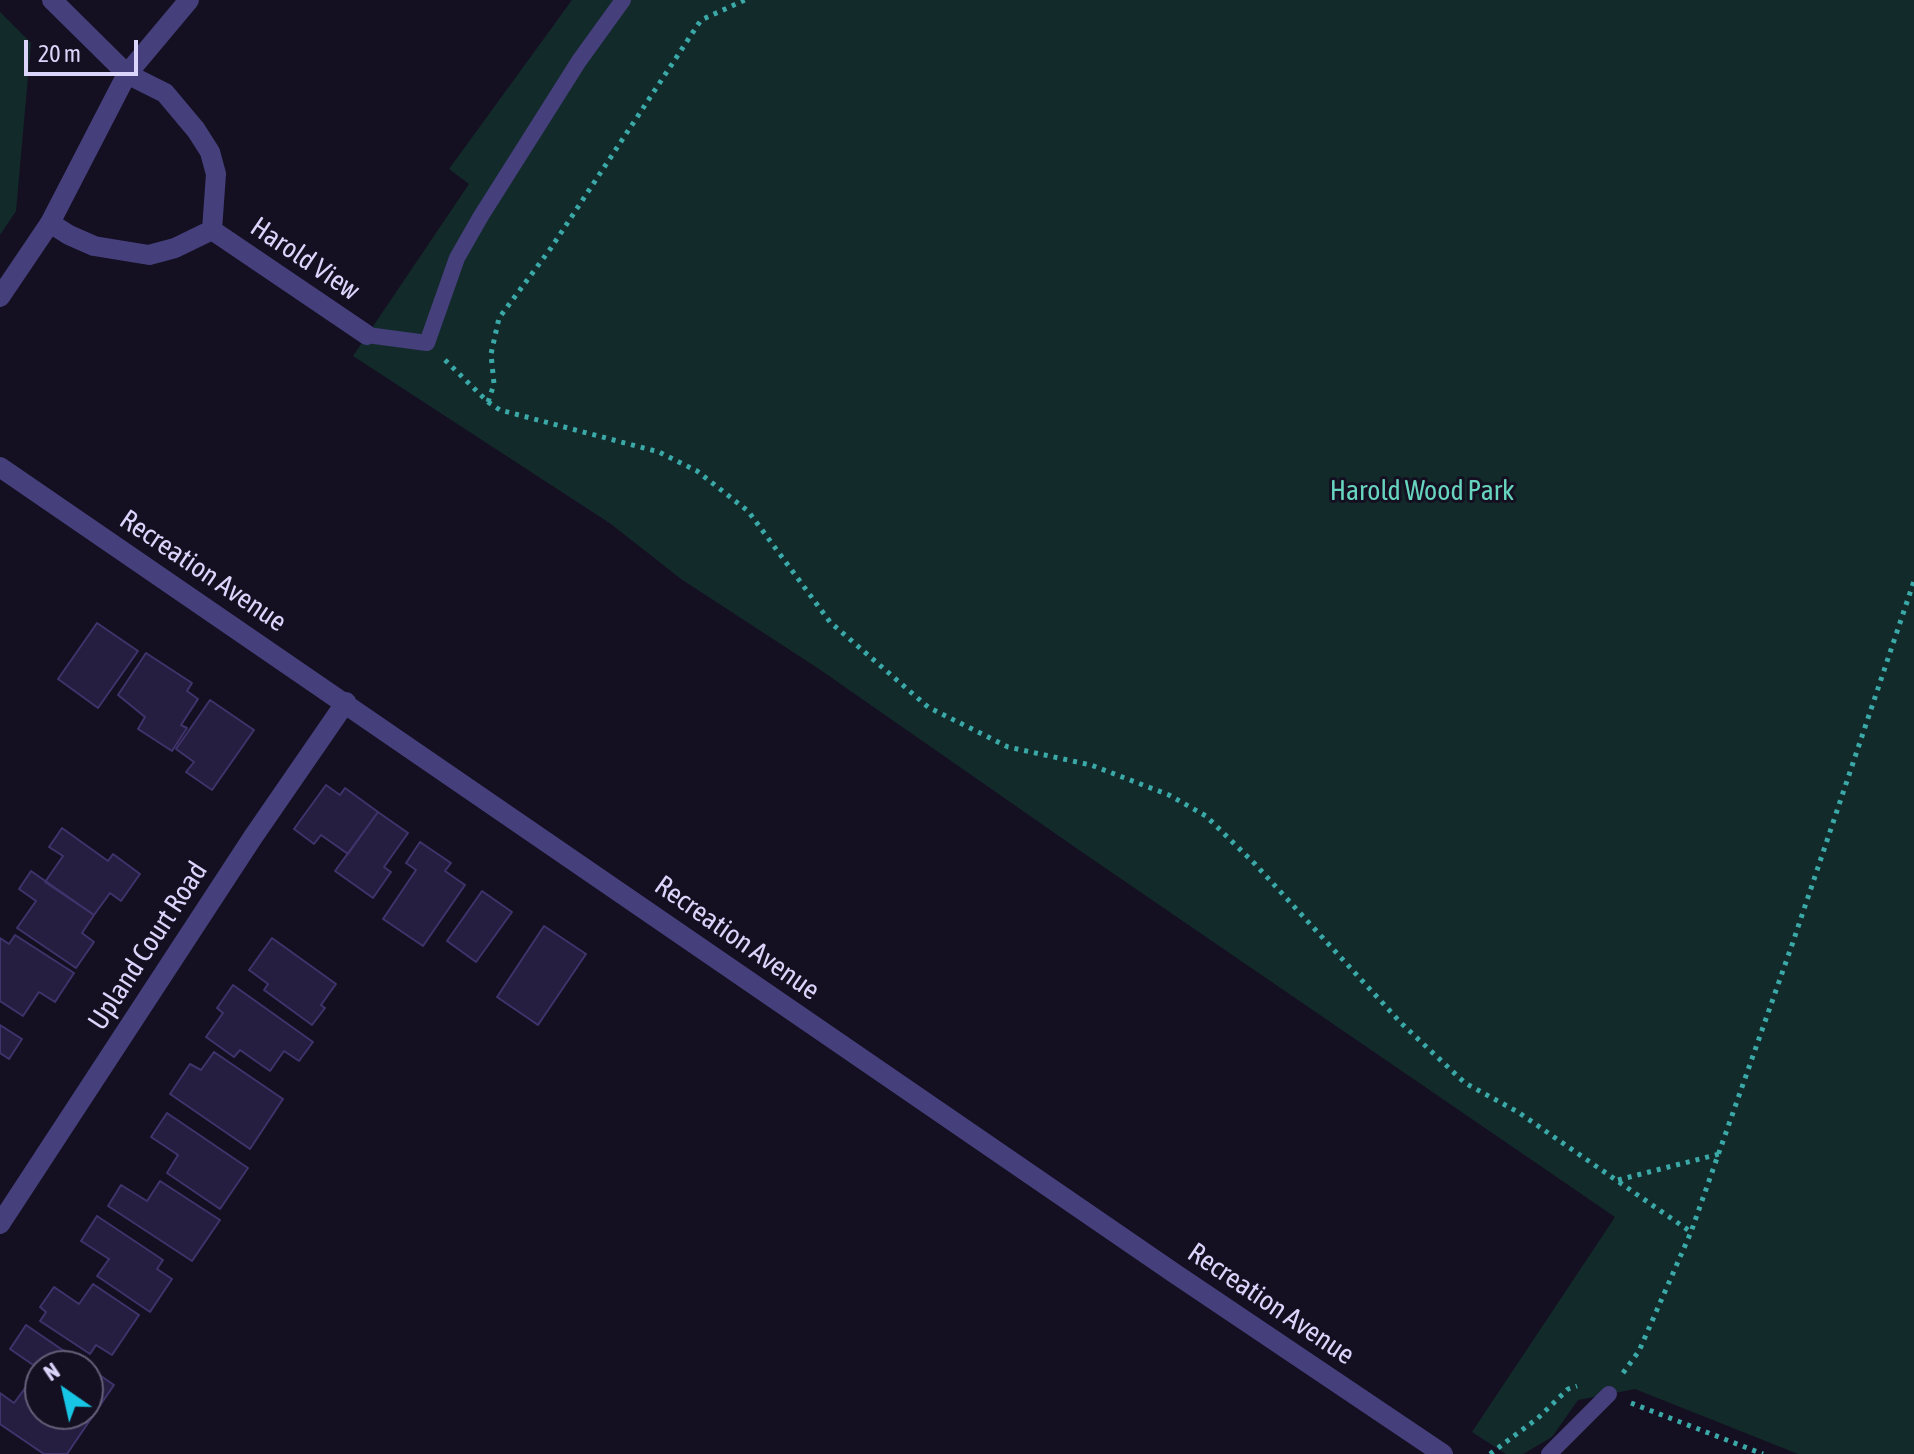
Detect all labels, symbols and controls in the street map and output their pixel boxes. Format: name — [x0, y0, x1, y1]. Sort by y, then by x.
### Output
scale bar — [28, 24, 142, 74]
text: 20 m — [38, 40, 81, 67]
street label: Harold View — [244, 210, 366, 308]
park label: Harold Wood Park — [1330, 474, 1514, 508]
street label: Recreation Avenue — [113, 503, 293, 639]
street label: Upland Court Road — [81, 856, 215, 1036]
street label: Recreation Avenue — [648, 869, 826, 1007]
street label: Recreation Avenue — [1181, 1236, 1361, 1372]
north arrow — [24, 1350, 104, 1430]
text: N — [39, 1357, 64, 1386]

